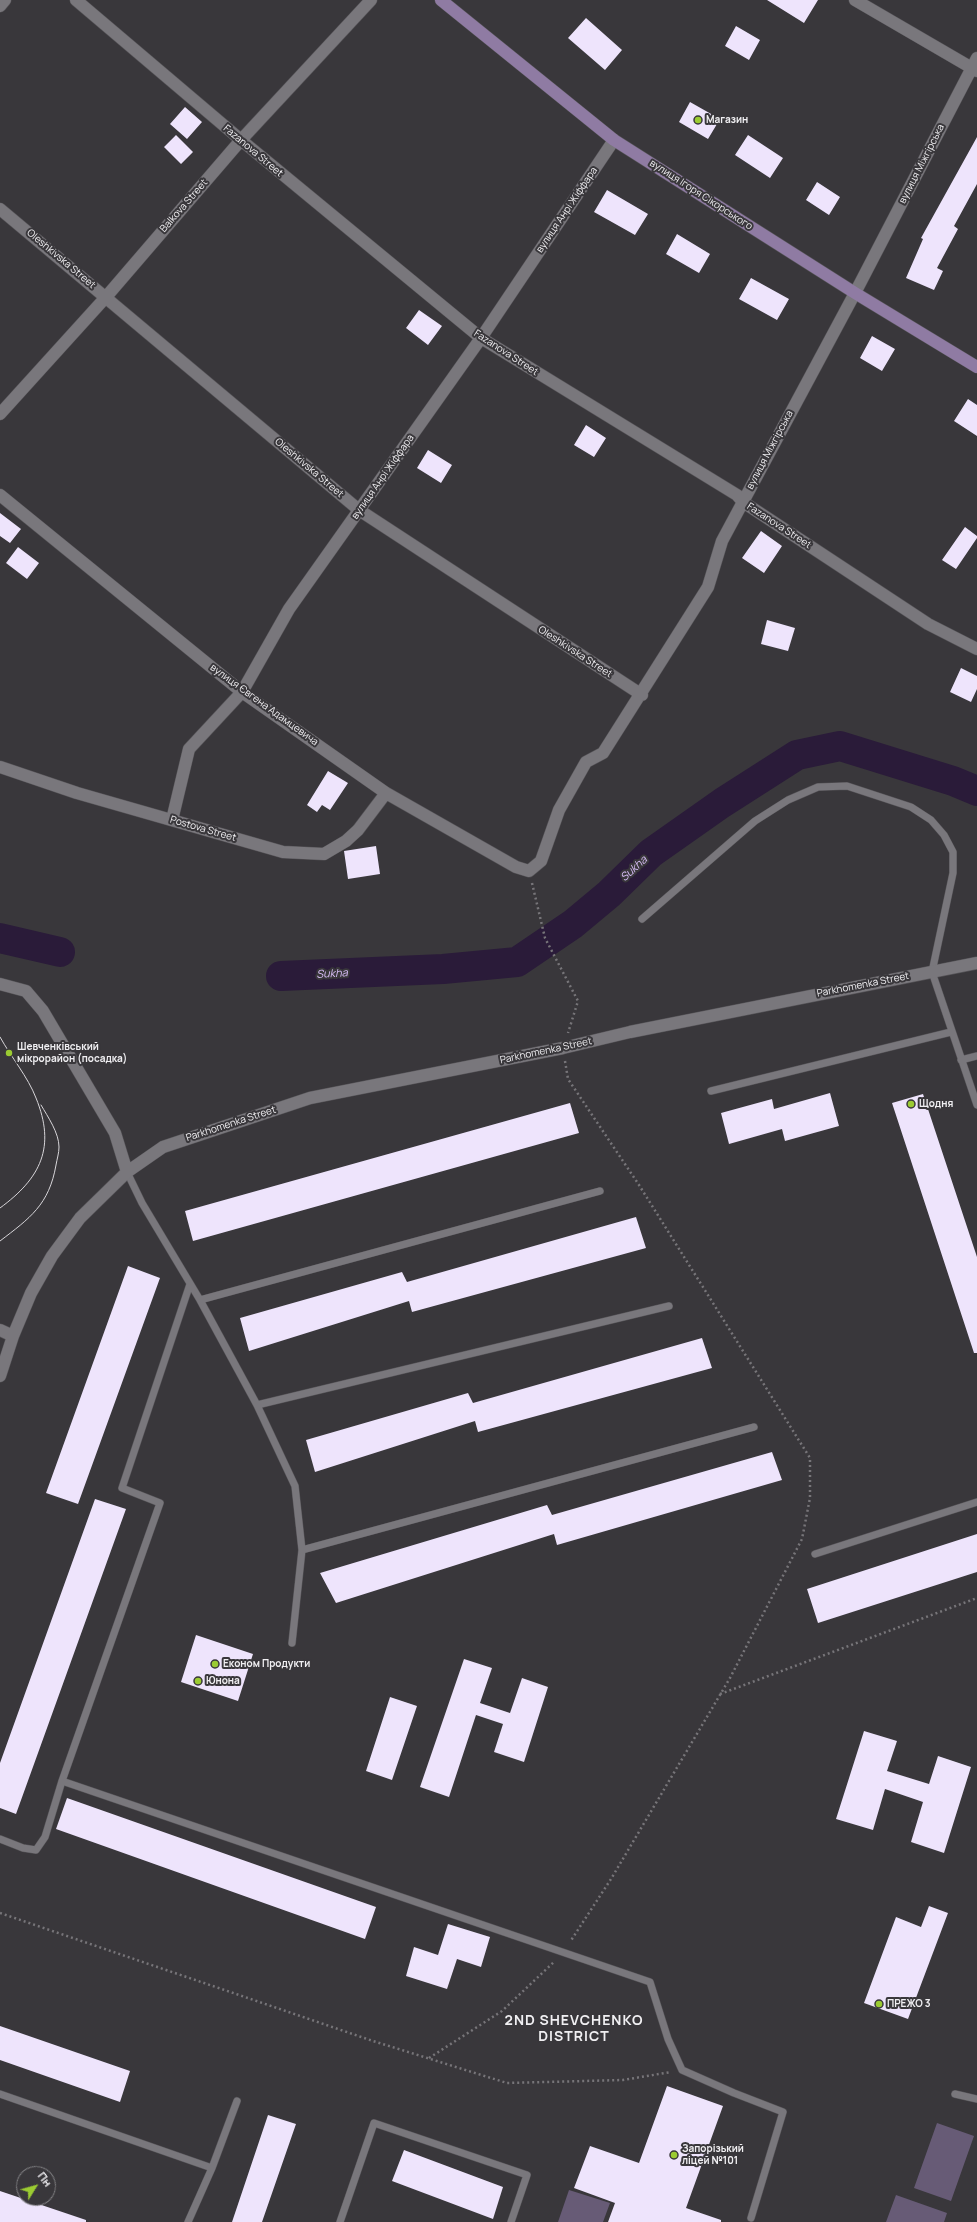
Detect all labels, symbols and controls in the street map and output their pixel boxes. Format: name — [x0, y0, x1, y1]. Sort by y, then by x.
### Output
place label: Магазин — [706, 114, 748, 126]
marker: Магазин — [693, 115, 703, 125]
street label: вулиця Міжгірська — [897, 122, 947, 206]
street label: Fazanova Street — [221, 123, 285, 179]
street label: вулиця Ігоря Сікорського — [647, 157, 755, 233]
street label: вулиця Анрі Жіффара — [534, 165, 600, 255]
street label: Balkova Street — [158, 177, 210, 235]
street label: Oleshkivska Street — [24, 227, 98, 291]
street label: Fazanova Street — [472, 328, 540, 378]
street label: вулиця Міжгірська — [744, 409, 796, 491]
street label: вулиця Анрі Жіффара — [349, 432, 417, 522]
street label: Oleshkivska Street — [272, 436, 346, 500]
street label: Fazanova Street — [745, 501, 813, 551]
street label: Oleshkivska Street — [536, 624, 614, 680]
street label: вулиця Євгена Адамцевича — [208, 662, 320, 748]
street label: Postova Street — [168, 814, 238, 844]
water label: Sukha — [618, 854, 650, 884]
water label: Sukha — [316, 967, 348, 981]
street label: Parkhomenka Street — [816, 970, 910, 1000]
street label: Parkhomenka Street — [499, 1035, 593, 1067]
place label: Шевченківський мікрорайон (посадка) — [17, 1041, 127, 1064]
marker: Шевченківський мікрорайон (посадка) — [4, 1048, 14, 1058]
place label: Щодня — [919, 1098, 953, 1110]
marker: Щодня — [906, 1099, 916, 1109]
street label: Parkhomenka Street — [185, 1104, 277, 1144]
place label: Економ Продукти — [223, 1658, 310, 1670]
marker: Економ Продукти — [210, 1659, 220, 1669]
place label: Юнона — [206, 1675, 240, 1687]
marker: Юнона — [193, 1676, 203, 1686]
place label: ПРЕЖО 3 — [887, 1998, 931, 2010]
marker: ПРЕЖО 3 — [874, 1999, 884, 2009]
district label: 2ND SHEVCHENKO DISTRICT — [505, 2013, 643, 2046]
place label: Запорізький ліцей №101 — [682, 2143, 744, 2166]
marker: Запорізький ліцей №101 — [669, 2150, 679, 2160]
north arrow — [16, 2166, 56, 2206]
text: Пн — [35, 2169, 56, 2190]

